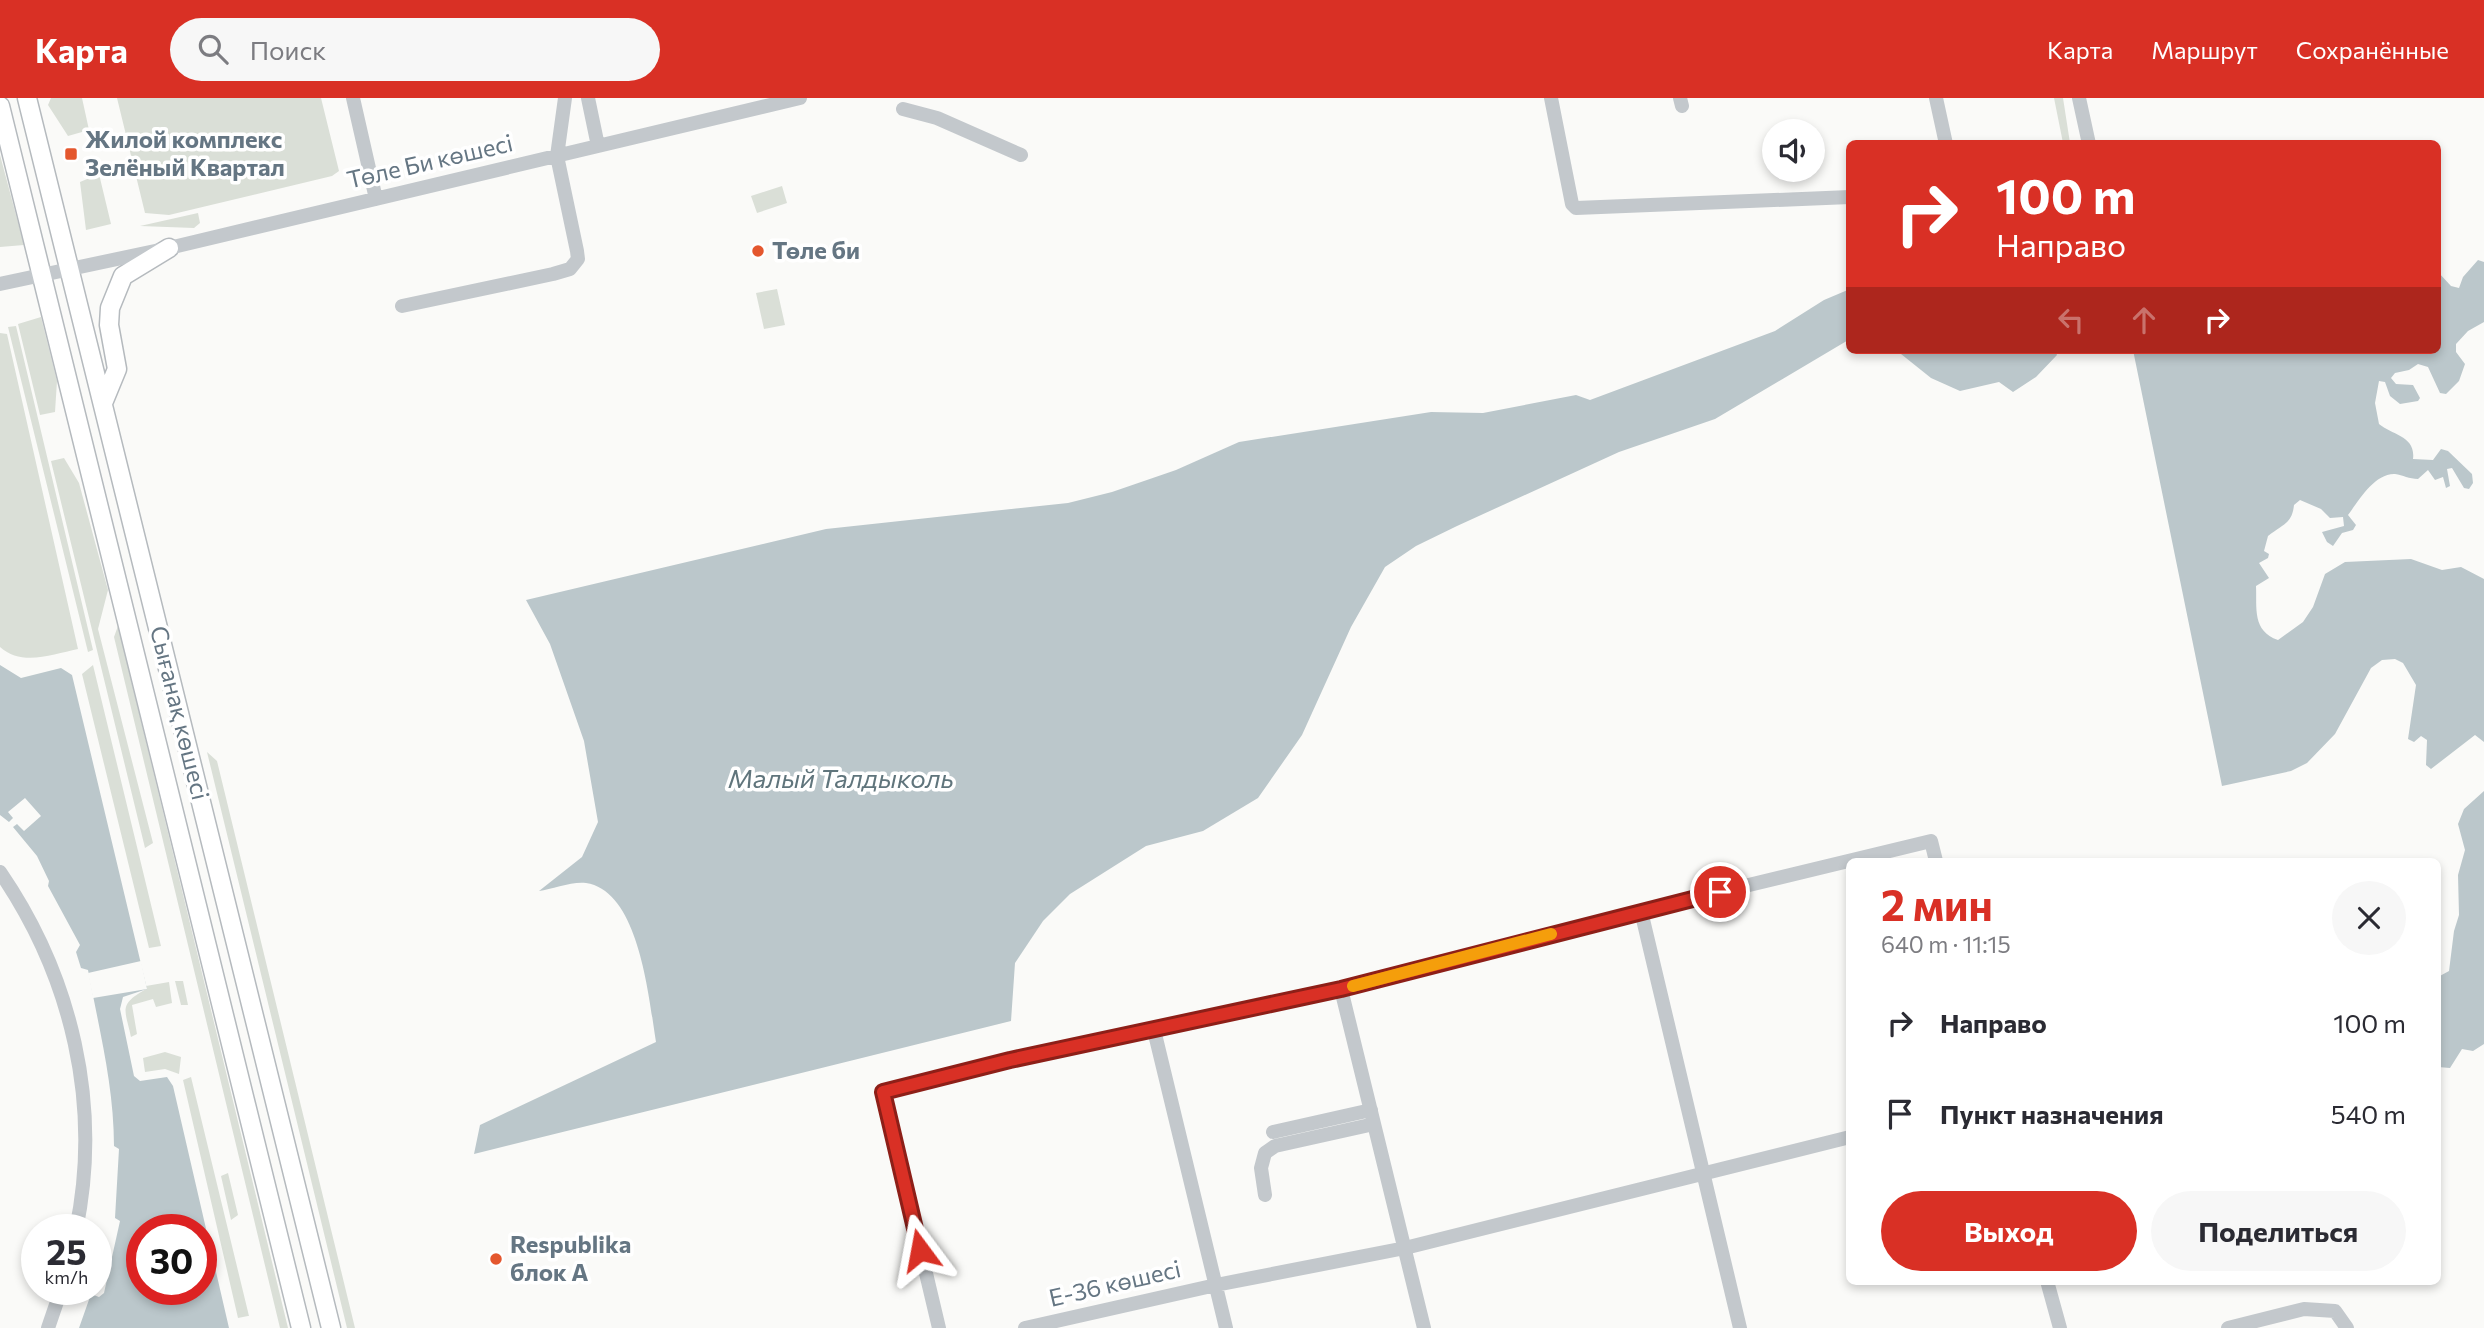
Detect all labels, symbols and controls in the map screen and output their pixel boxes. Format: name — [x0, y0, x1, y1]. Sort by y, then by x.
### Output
search box — [170, 18, 660, 81]
text: Карта — [35, 29, 128, 70]
icon: search — [194, 30, 232, 68]
text: Поиск — [250, 34, 326, 65]
text: Карта — [2047, 35, 2113, 64]
text: Маршрут — [2151, 35, 2258, 64]
text: Сохранённые — [2296, 35, 2449, 64]
map controls — [1762, 119, 1825, 182]
button: sound — [1762, 119, 1825, 182]
place label: Жилой комплекс Зелёный Квартал — [85, 124, 285, 181]
street label: Төле Би көшесі — [344, 127, 515, 194]
marker: Жилой комплекс Зелёный Квартал — [63, 146, 79, 162]
text: 100 m — [1996, 164, 2135, 224]
icon: right — [1881, 168, 1972, 259]
text: Направо — [1996, 224, 2126, 264]
place label: Төле би — [772, 235, 860, 264]
marker: Төле би — [750, 243, 766, 259]
icon: left — [2052, 301, 2090, 339]
icon: ahead — [2125, 301, 2163, 339]
icon: right — [2198, 301, 2236, 339]
street label: Сығанақ көшесі — [145, 623, 216, 803]
water label: Малый Талдыколь — [728, 762, 954, 793]
pin — [1690, 862, 1750, 922]
icon: arrive — [1701, 873, 1739, 911]
text: 2 мин — [1881, 878, 1993, 930]
button: close — [2332, 881, 2406, 955]
text: 640 m · 11:15 — [1881, 930, 2011, 958]
icon: right — [1881, 1004, 1919, 1042]
text: Направо — [1940, 1007, 2047, 1038]
text: 100 m — [2333, 1007, 2406, 1038]
icon: arrive — [1881, 1095, 1919, 1133]
text: Пункт назначения — [1940, 1098, 2164, 1129]
text: 540 m — [2331, 1098, 2406, 1129]
button: Выход — [1881, 1191, 2137, 1271]
button: Поделиться — [2151, 1191, 2406, 1271]
position arrow — [883, 1213, 957, 1287]
speed limit sign: 30 — [126, 1214, 217, 1305]
text: 25 — [46, 1229, 87, 1272]
place label: Respublika блок А — [510, 1229, 631, 1286]
marker: Respublika блок А — [488, 1251, 504, 1267]
street label: Е-36 көшесі — [1046, 1253, 1183, 1312]
text: km/h — [45, 1266, 88, 1288]

